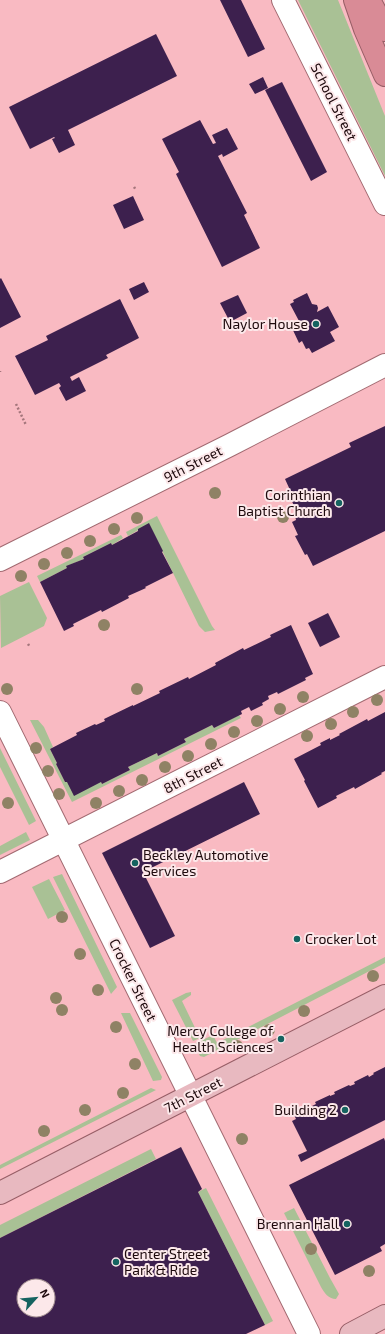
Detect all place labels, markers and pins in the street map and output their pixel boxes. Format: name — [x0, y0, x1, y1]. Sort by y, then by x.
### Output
place label: Naylor House — [223, 315, 308, 332]
marker: Naylor House — [311, 319, 321, 329]
place label: Corinthian Baptist Church — [238, 486, 331, 519]
marker: Corinthian Baptist Church — [334, 498, 344, 508]
place label: Beckley Automotive Services — [143, 846, 269, 879]
marker: Beckley Automotive Services — [130, 858, 140, 868]
place label: Crocker Lot — [305, 930, 377, 947]
marker: Crocker Lot — [292, 934, 302, 944]
place label: Mercy College of Health Sciences — [167, 1022, 274, 1055]
marker: Mercy College of Health Sciences — [276, 1034, 286, 1044]
place label: Building 2 — [274, 1101, 337, 1118]
marker: Building 2 — [340, 1105, 350, 1115]
place label: Brennan Hall — [257, 1215, 340, 1232]
marker: Brennan Hall — [342, 1219, 352, 1229]
place label: Center Street Park & Ride — [124, 1245, 208, 1278]
marker: Center Street Park & Ride — [111, 1257, 121, 1267]

